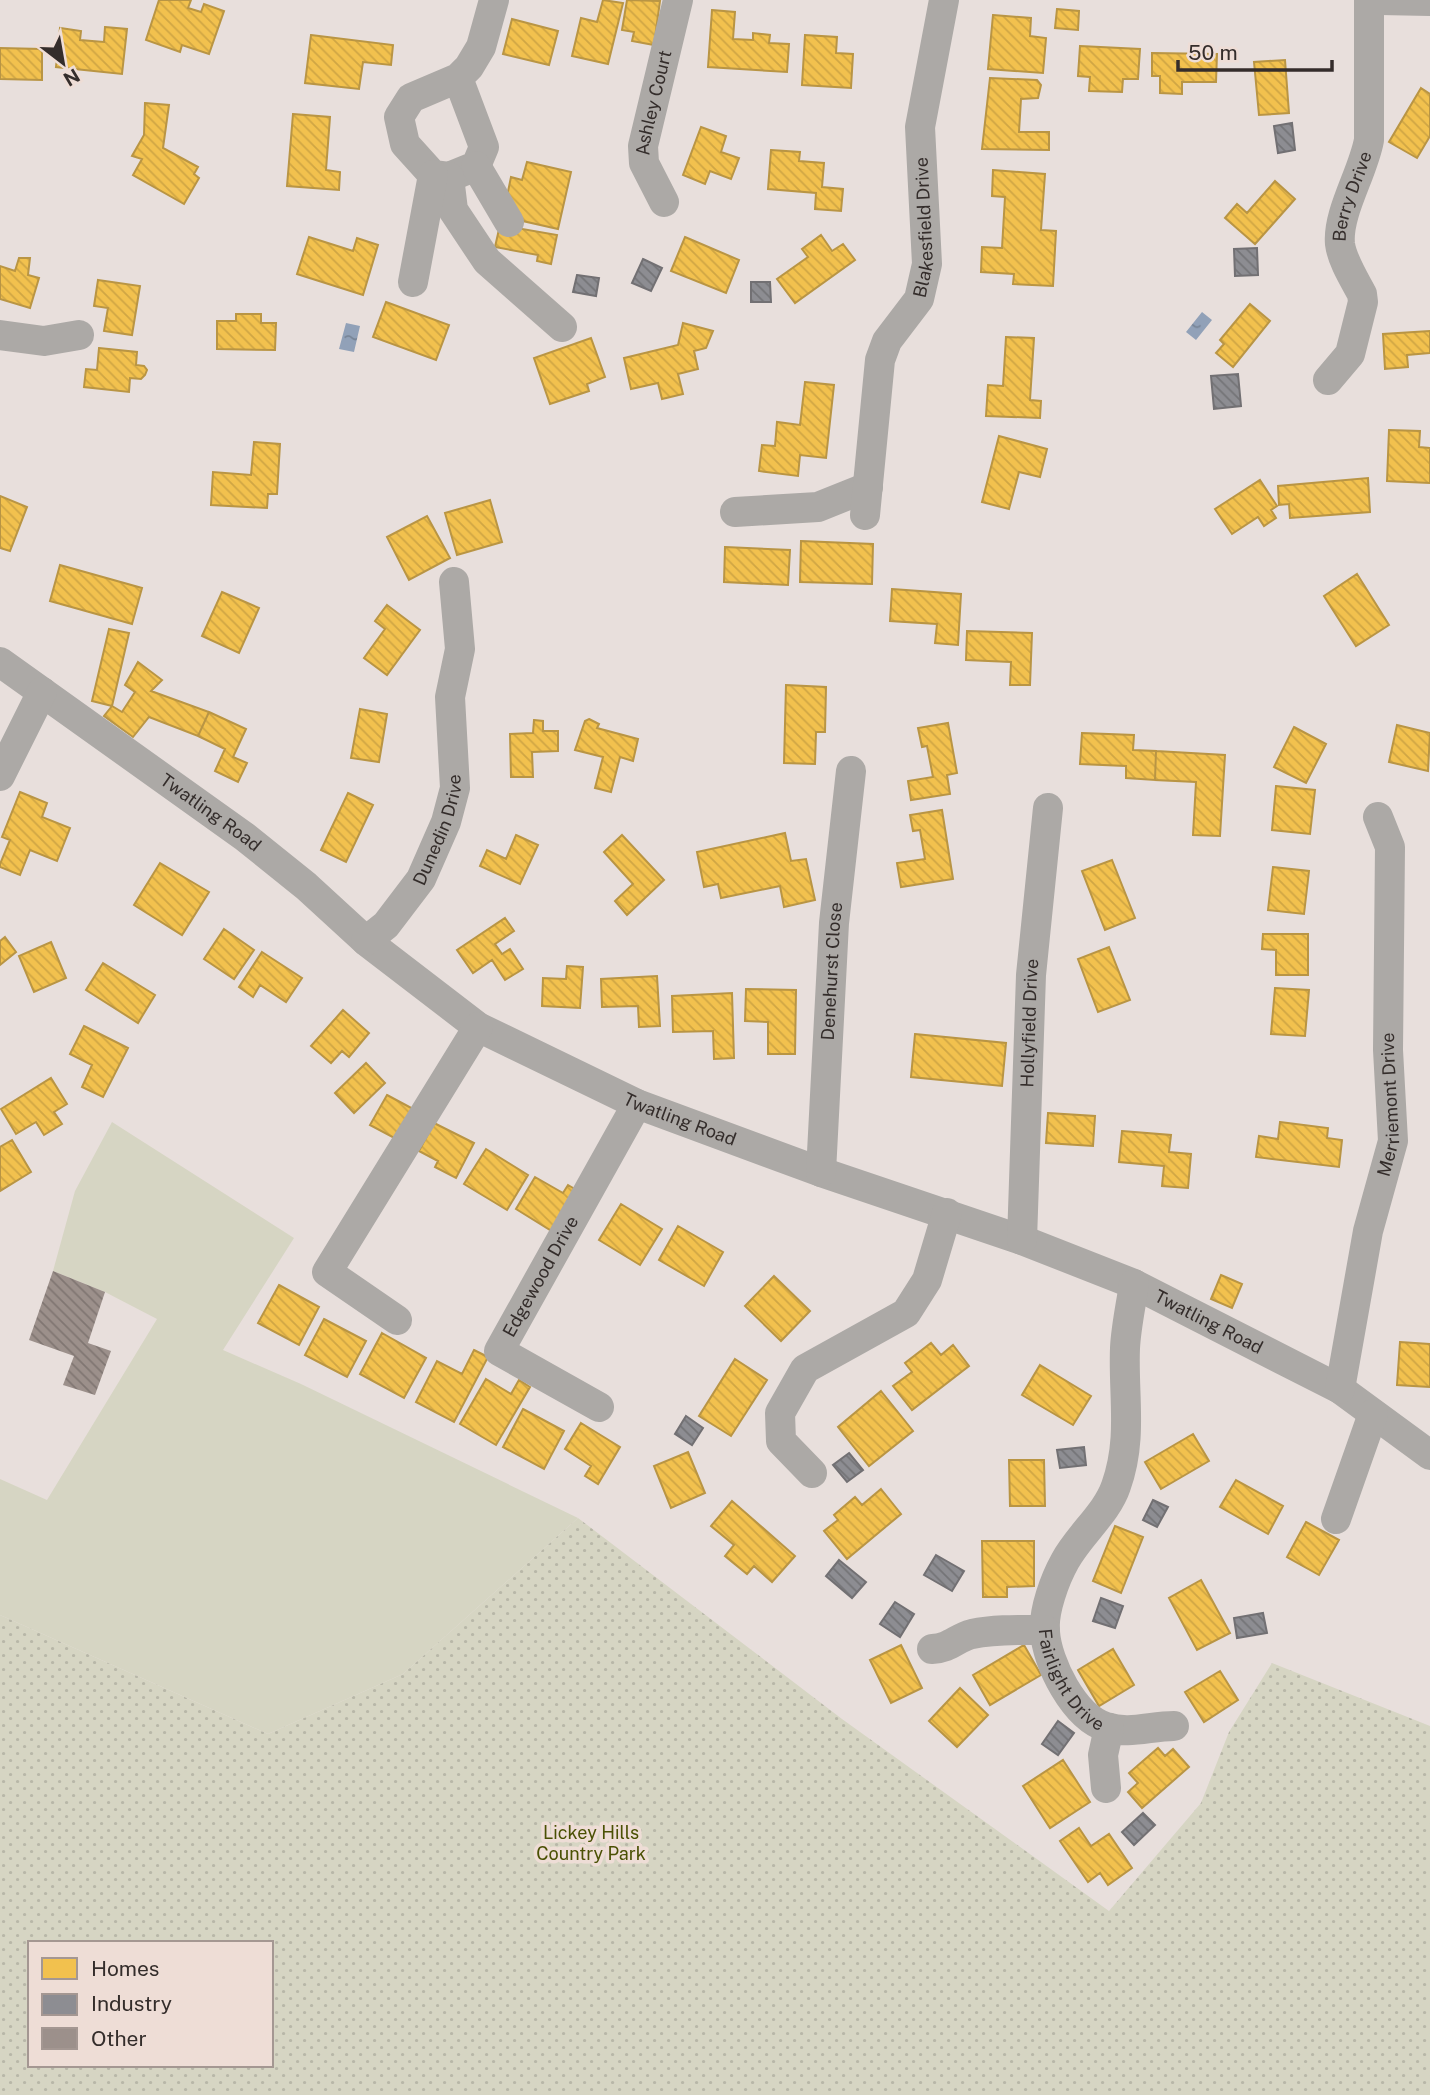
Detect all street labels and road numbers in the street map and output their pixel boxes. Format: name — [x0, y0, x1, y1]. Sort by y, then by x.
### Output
street label: Ashley Court — [632, 48, 676, 156]
street label: Berry Drive — [1329, 149, 1376, 242]
street label: Blakesfield Drive — [909, 157, 937, 300]
street label: Twatling Road — [157, 769, 265, 856]
street label: Dunedin Drive — [409, 774, 466, 888]
street label: Denehurst Close — [817, 901, 846, 1041]
street label: Hollyfield Drive — [1016, 958, 1043, 1088]
street label: Merriemont Drive — [1373, 1032, 1403, 1179]
street label: Twatling Road — [620, 1088, 739, 1150]
street label: Edgewood Drive — [498, 1212, 582, 1340]
street label: Twatling Road — [1151, 1285, 1267, 1358]
street label: Fairlight Drive — [1035, 1628, 1108, 1735]

